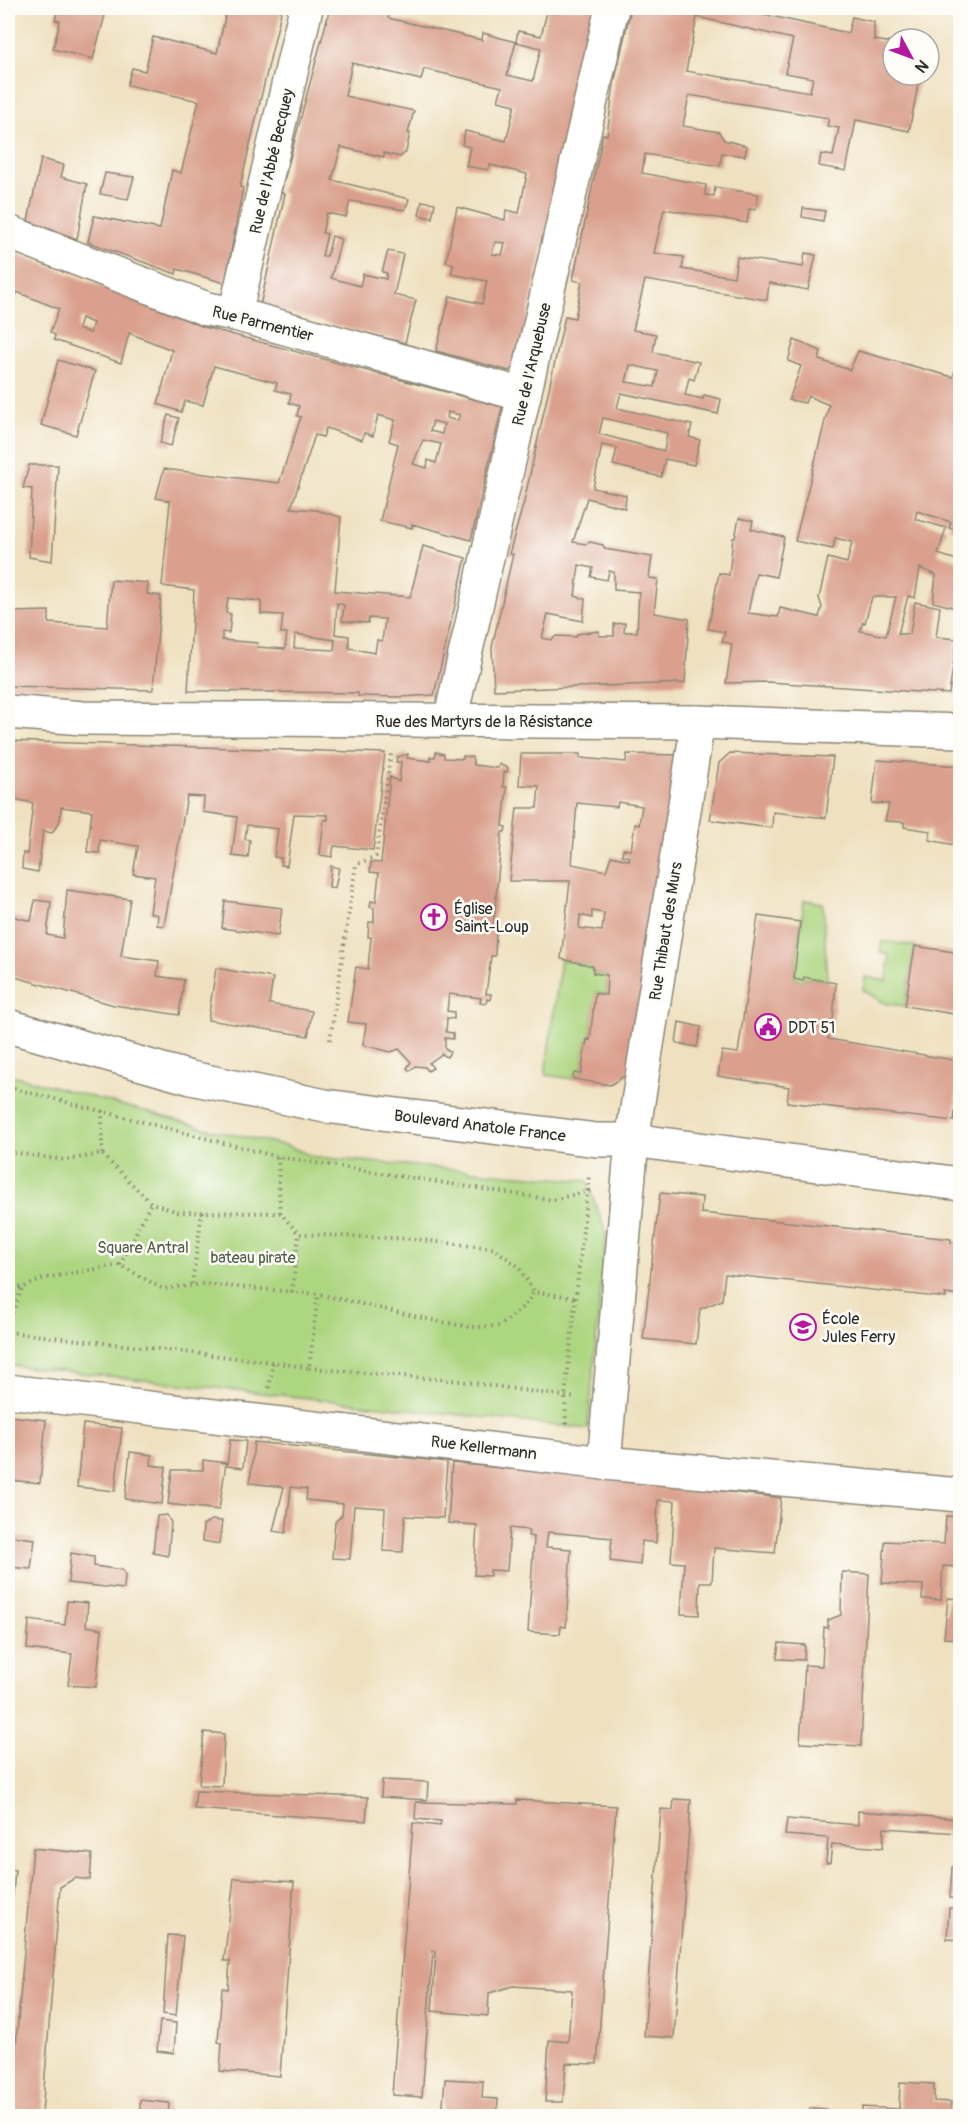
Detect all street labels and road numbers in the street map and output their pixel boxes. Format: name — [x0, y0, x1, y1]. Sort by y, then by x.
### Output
street label: Rue de l'Abbé Becquey — [246, 87, 298, 236]
street label: Rue de l'Arquebuse — [508, 301, 556, 428]
street label: Rue Parmentier — [210, 302, 316, 346]
street label: Rue des Martyrs de la Résistance — [376, 712, 593, 732]
street label: Rue Thibaut des Murs — [645, 860, 687, 1002]
street label: Boulevard Anatole France — [393, 1106, 567, 1146]
street label: Rue Kellermann — [430, 1432, 538, 1464]

